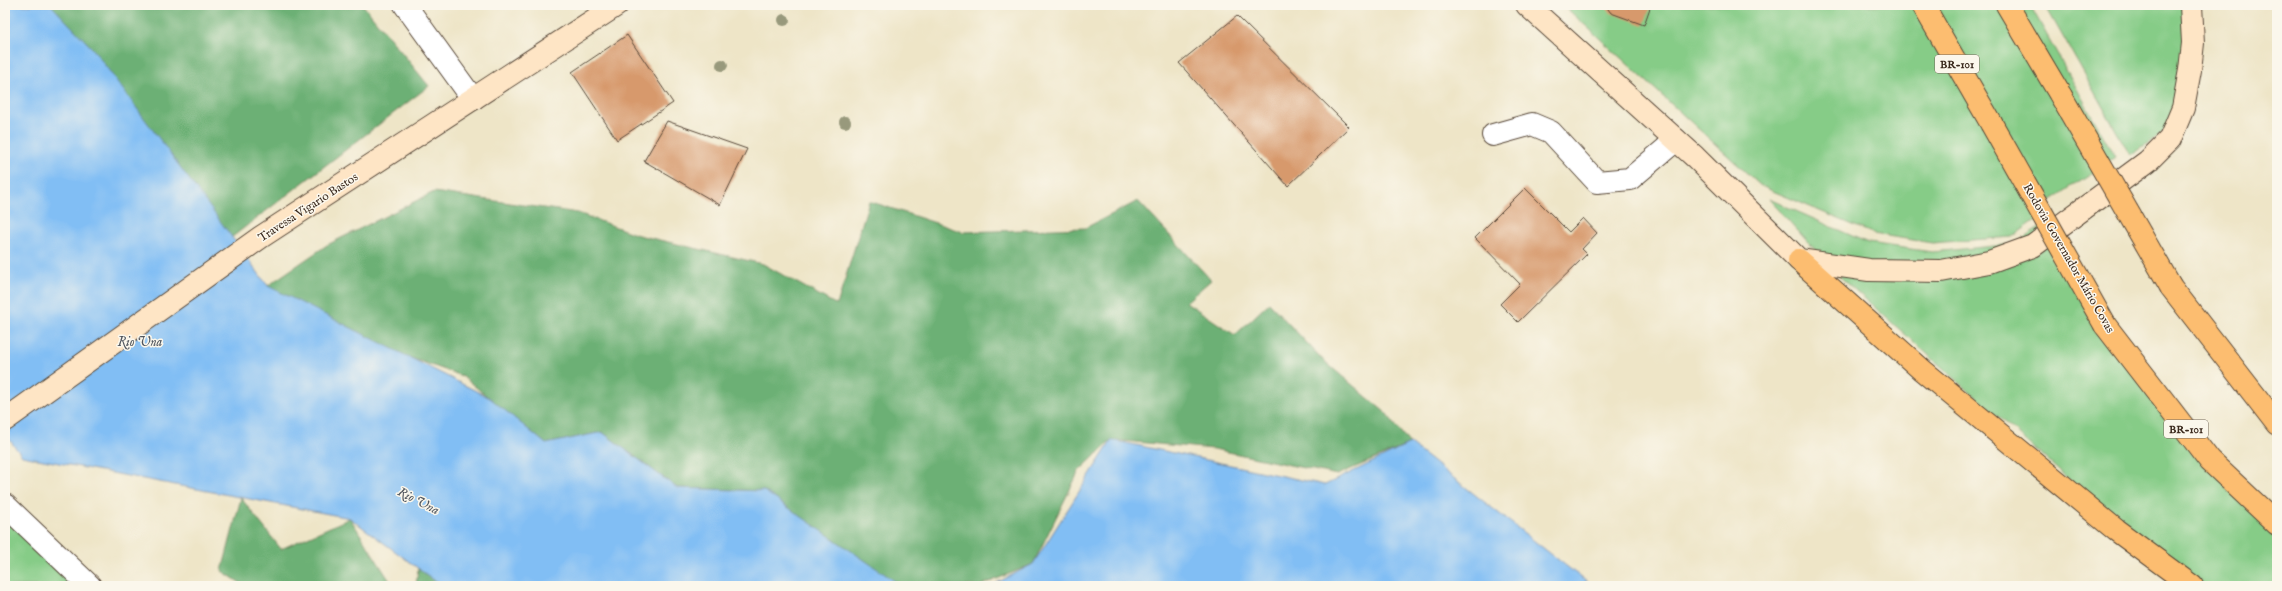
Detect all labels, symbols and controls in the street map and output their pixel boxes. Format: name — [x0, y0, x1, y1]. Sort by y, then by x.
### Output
road number: BR-101 — [1935, 55, 1979, 73]
street label: Travessa Vigario Bastos — [256, 170, 361, 245]
street label: Rodovia Governador Mário Covas — [2020, 181, 2118, 336]
water label: Rio Una — [118, 334, 163, 351]
road number: BR-101 — [2164, 420, 2208, 438]
water label: Rio Una — [394, 484, 442, 519]

